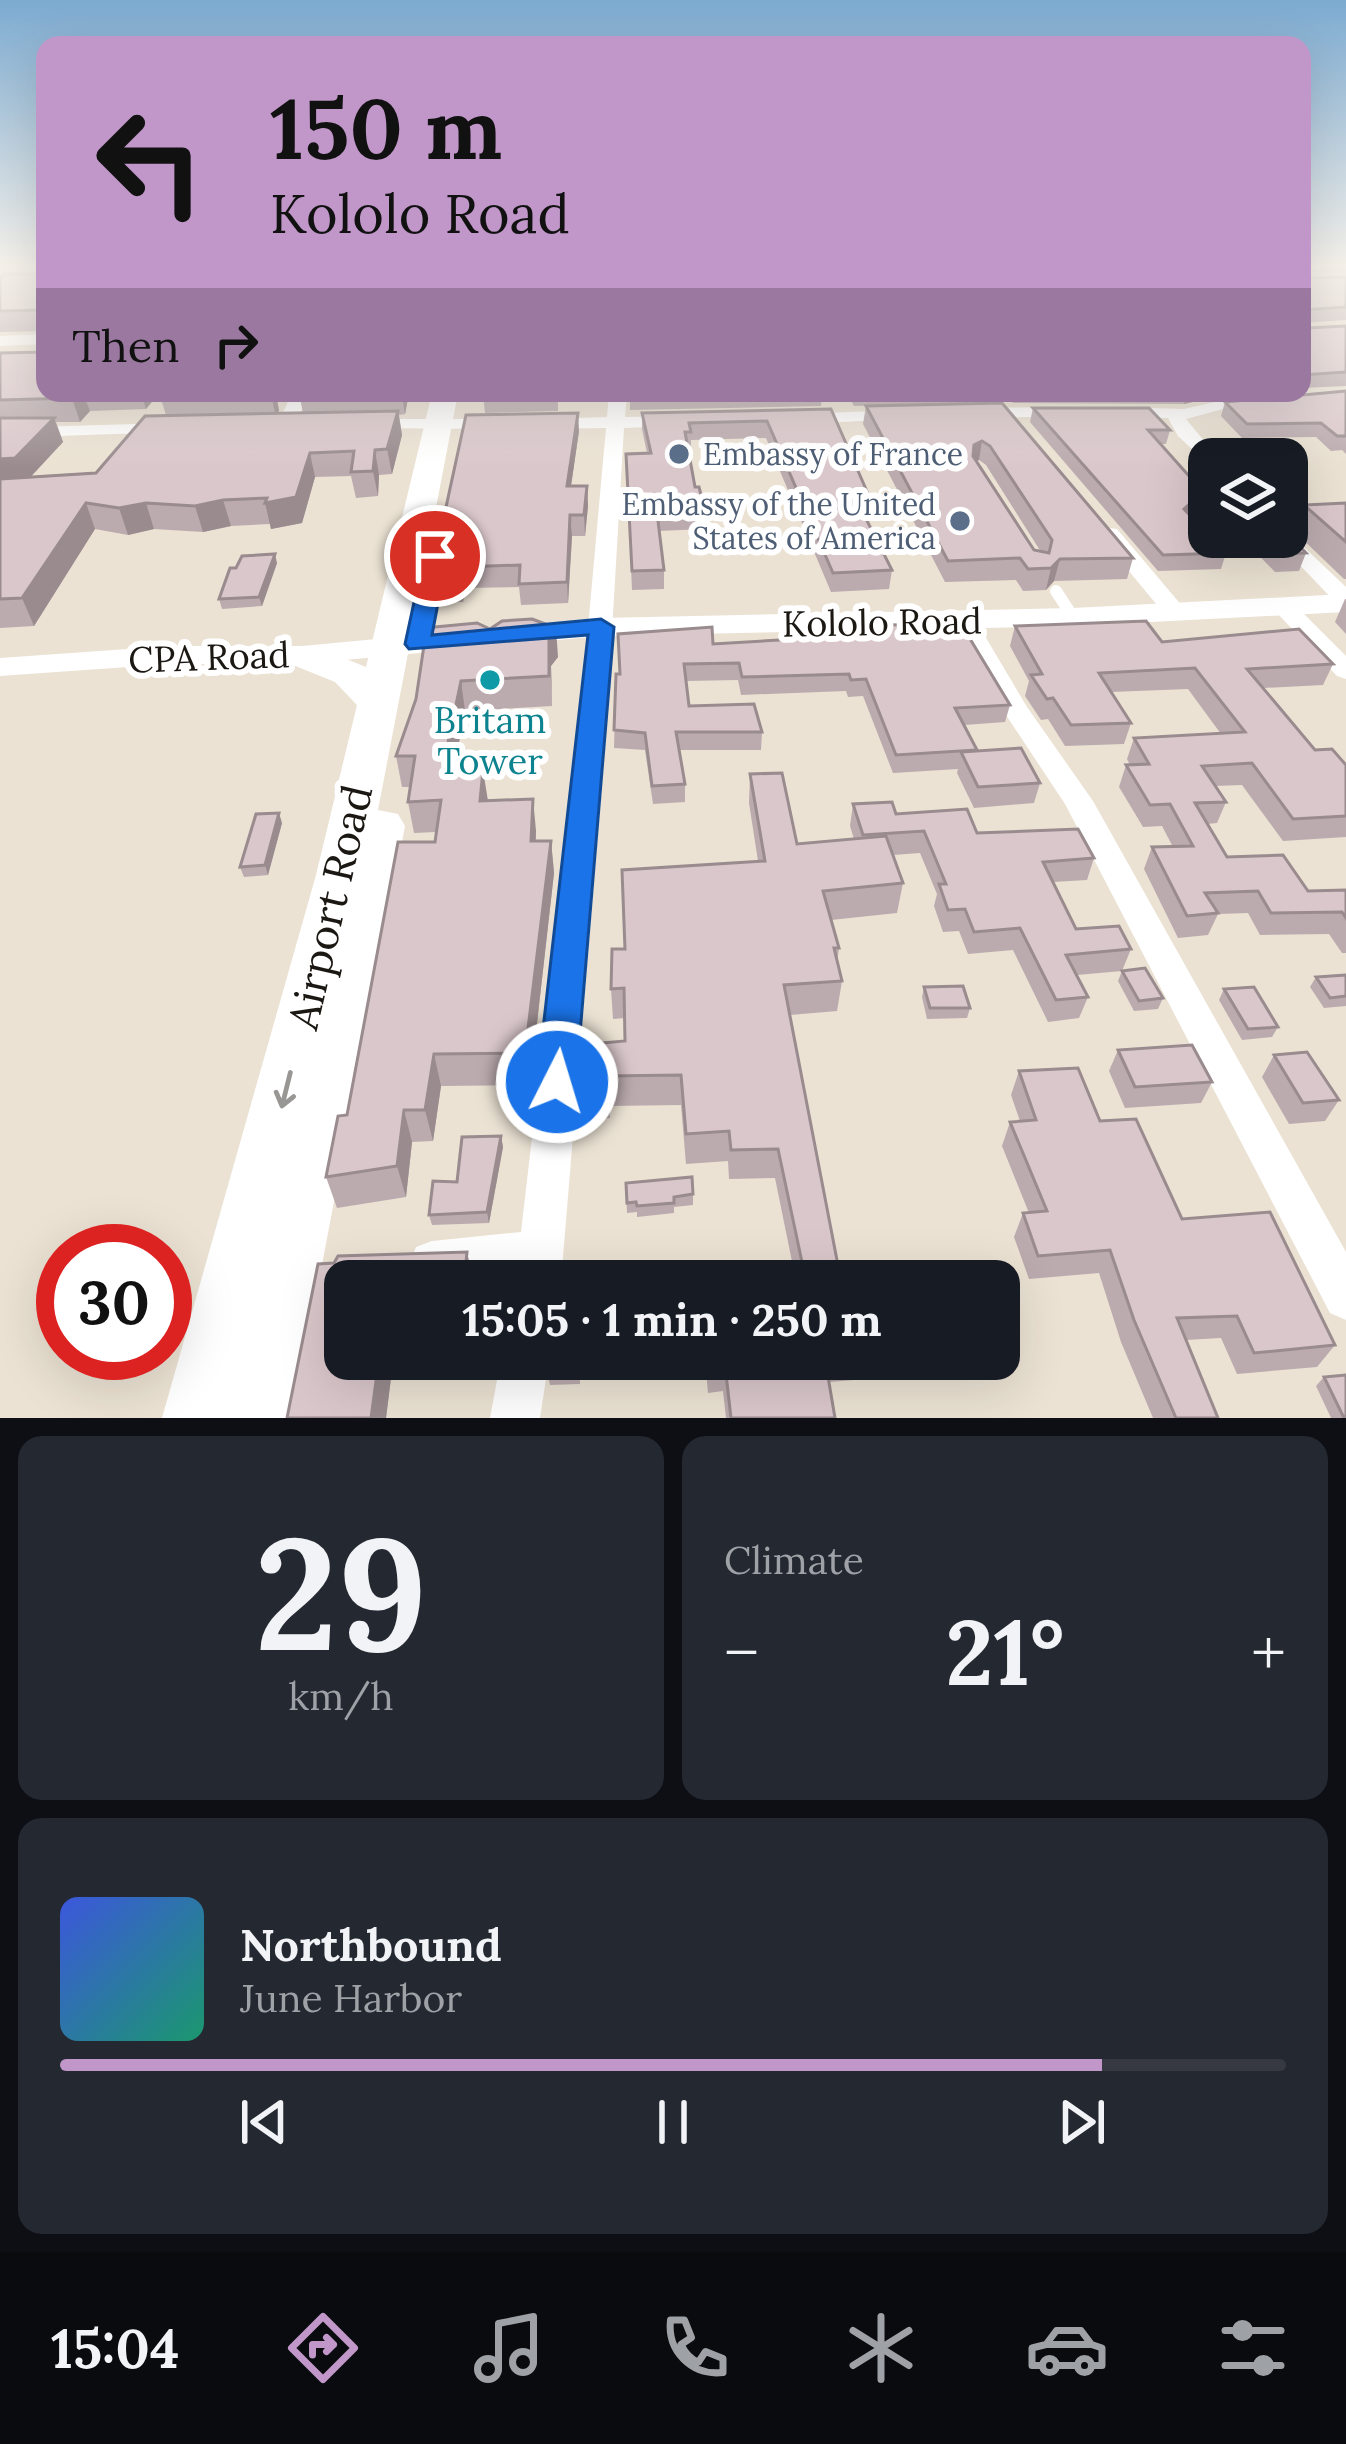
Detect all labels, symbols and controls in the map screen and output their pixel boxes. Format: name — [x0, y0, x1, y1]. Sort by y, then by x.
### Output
text: 150 m — [270, 74, 502, 182]
icon: left — [72, 84, 228, 240]
text: Kololo Road — [270, 179, 570, 248]
icon: right — [203, 312, 269, 378]
text: Then — [72, 317, 179, 374]
place label: Embassy of France — [703, 435, 963, 474]
map controls — [1188, 438, 1308, 558]
button: layers — [1188, 438, 1308, 558]
marker: Embassy of France — [666, 441, 692, 467]
place label: Embassy of the United States of America — [622, 485, 936, 557]
pin — [384, 505, 486, 607]
marker: Embassy of the United States of America — [947, 508, 973, 534]
icon: arrive — [402, 523, 468, 589]
street label: Kololo Road — [782, 597, 982, 647]
street label: CPA Road — [128, 631, 290, 683]
marker: Britam Tower — [477, 667, 503, 693]
place label: Britam Tower — [433, 697, 547, 784]
street label: Airport Road — [275, 780, 384, 1035]
position arrow — [494, 1019, 620, 1145]
one-way arrow — [274, 1071, 296, 1109]
speed limit sign: 30 — [36, 1224, 192, 1380]
text: 15:05 · 1 min · 250 m — [462, 1291, 882, 1348]
text: 29 — [254, 1493, 428, 1693]
text: Climate — [724, 1535, 864, 1585]
text: 21° — [946, 1594, 1064, 1710]
text: − — [724, 1610, 759, 1694]
text: + — [1251, 1610, 1286, 1694]
text: km/h — [288, 1671, 394, 1721]
text: Northbound — [240, 1916, 502, 1973]
text: June Harbor — [240, 1973, 462, 2023]
icon: previous — [231, 2089, 297, 2155]
icon: pause — [640, 2089, 706, 2155]
icon: next — [1049, 2089, 1115, 2155]
icon: directions — [281, 2306, 365, 2390]
icon: music — [467, 2306, 551, 2390]
icon: phone — [653, 2306, 737, 2390]
icon: climate — [839, 2306, 923, 2390]
icon: car — [1025, 2306, 1109, 2390]
icon: filters — [1211, 2306, 1295, 2390]
text: 15:04 — [51, 2314, 179, 2383]

